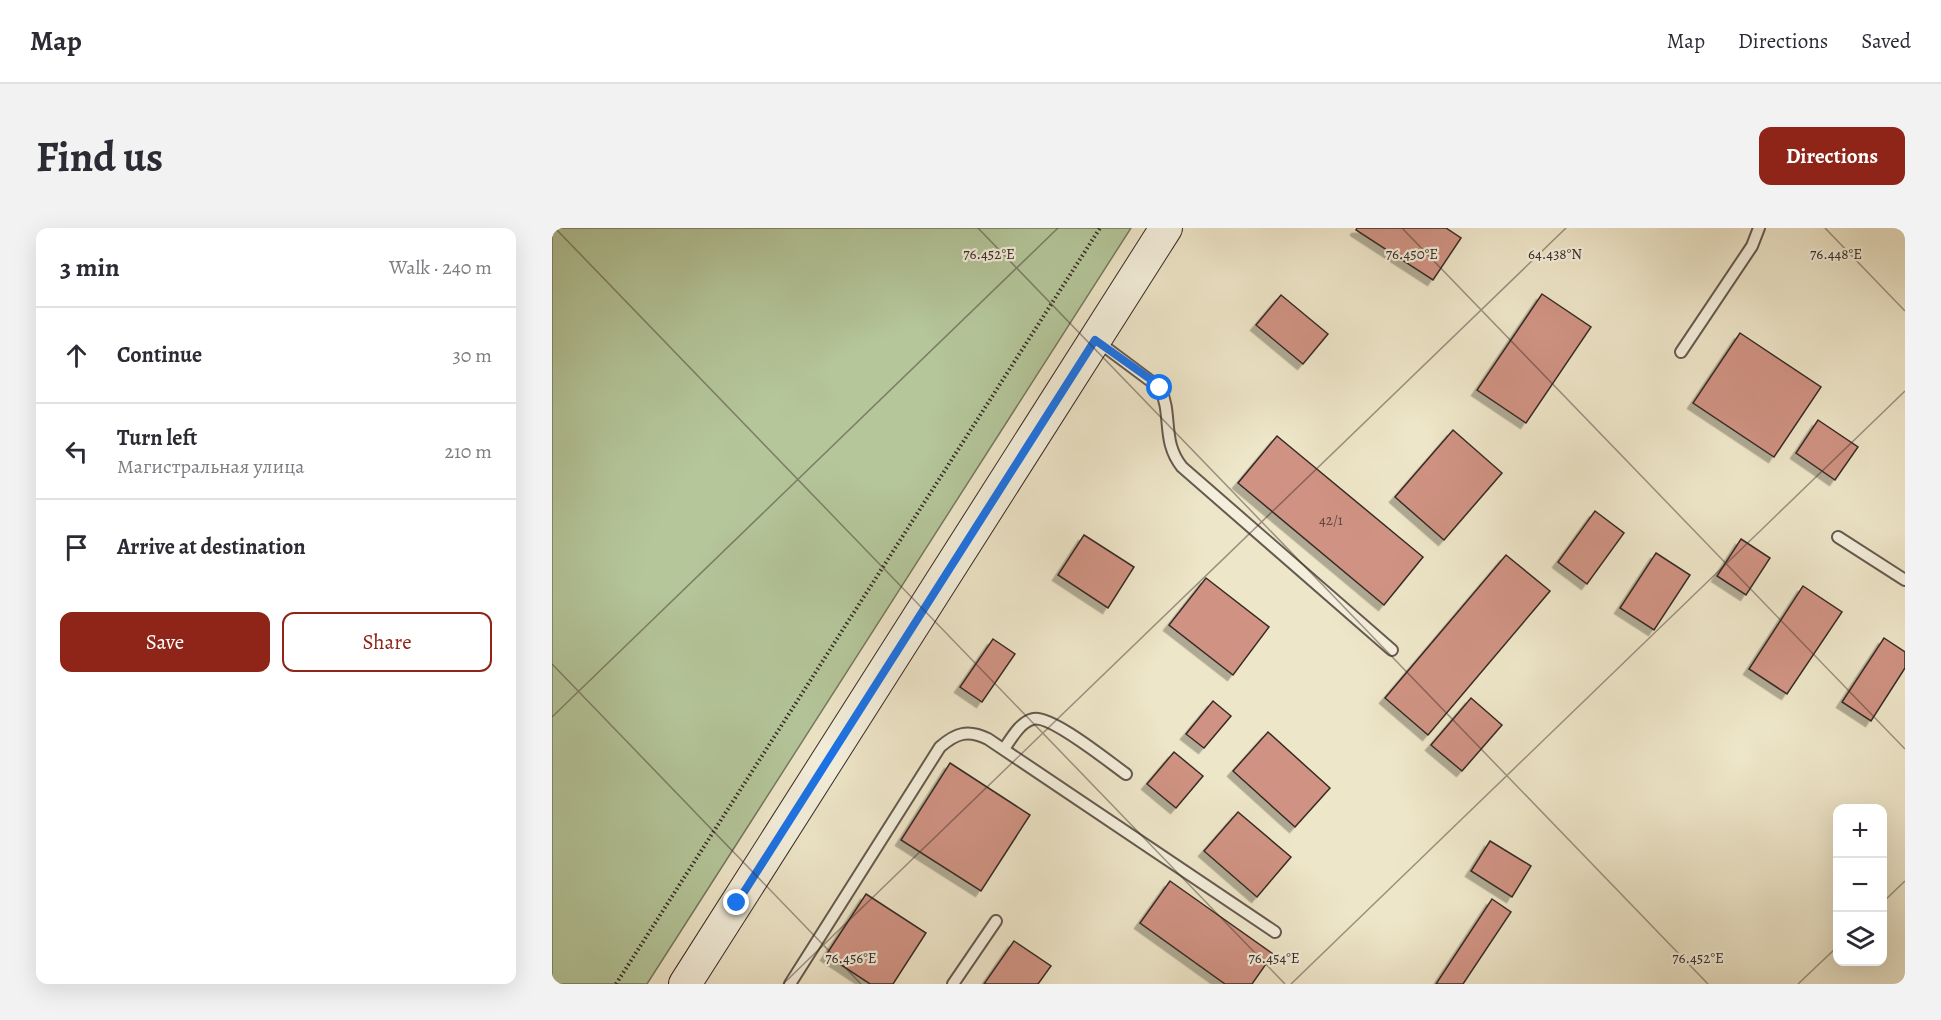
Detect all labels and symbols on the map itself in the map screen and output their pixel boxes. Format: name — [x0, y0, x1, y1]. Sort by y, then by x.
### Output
text: 76.452°E — [963, 244, 1015, 264]
text: 76.450°E — [1386, 244, 1438, 264]
text: 64.438°N — [1528, 244, 1582, 264]
text: 76.448°E — [1810, 244, 1862, 264]
route start — [1146, 374, 1172, 400]
house number: 42/1 — [1319, 510, 1343, 530]
route end — [723, 889, 749, 915]
text: 76.456°E — [825, 948, 877, 968]
text: 76.454°E — [1248, 948, 1300, 968]
text: 76.452°E — [1672, 948, 1724, 968]

